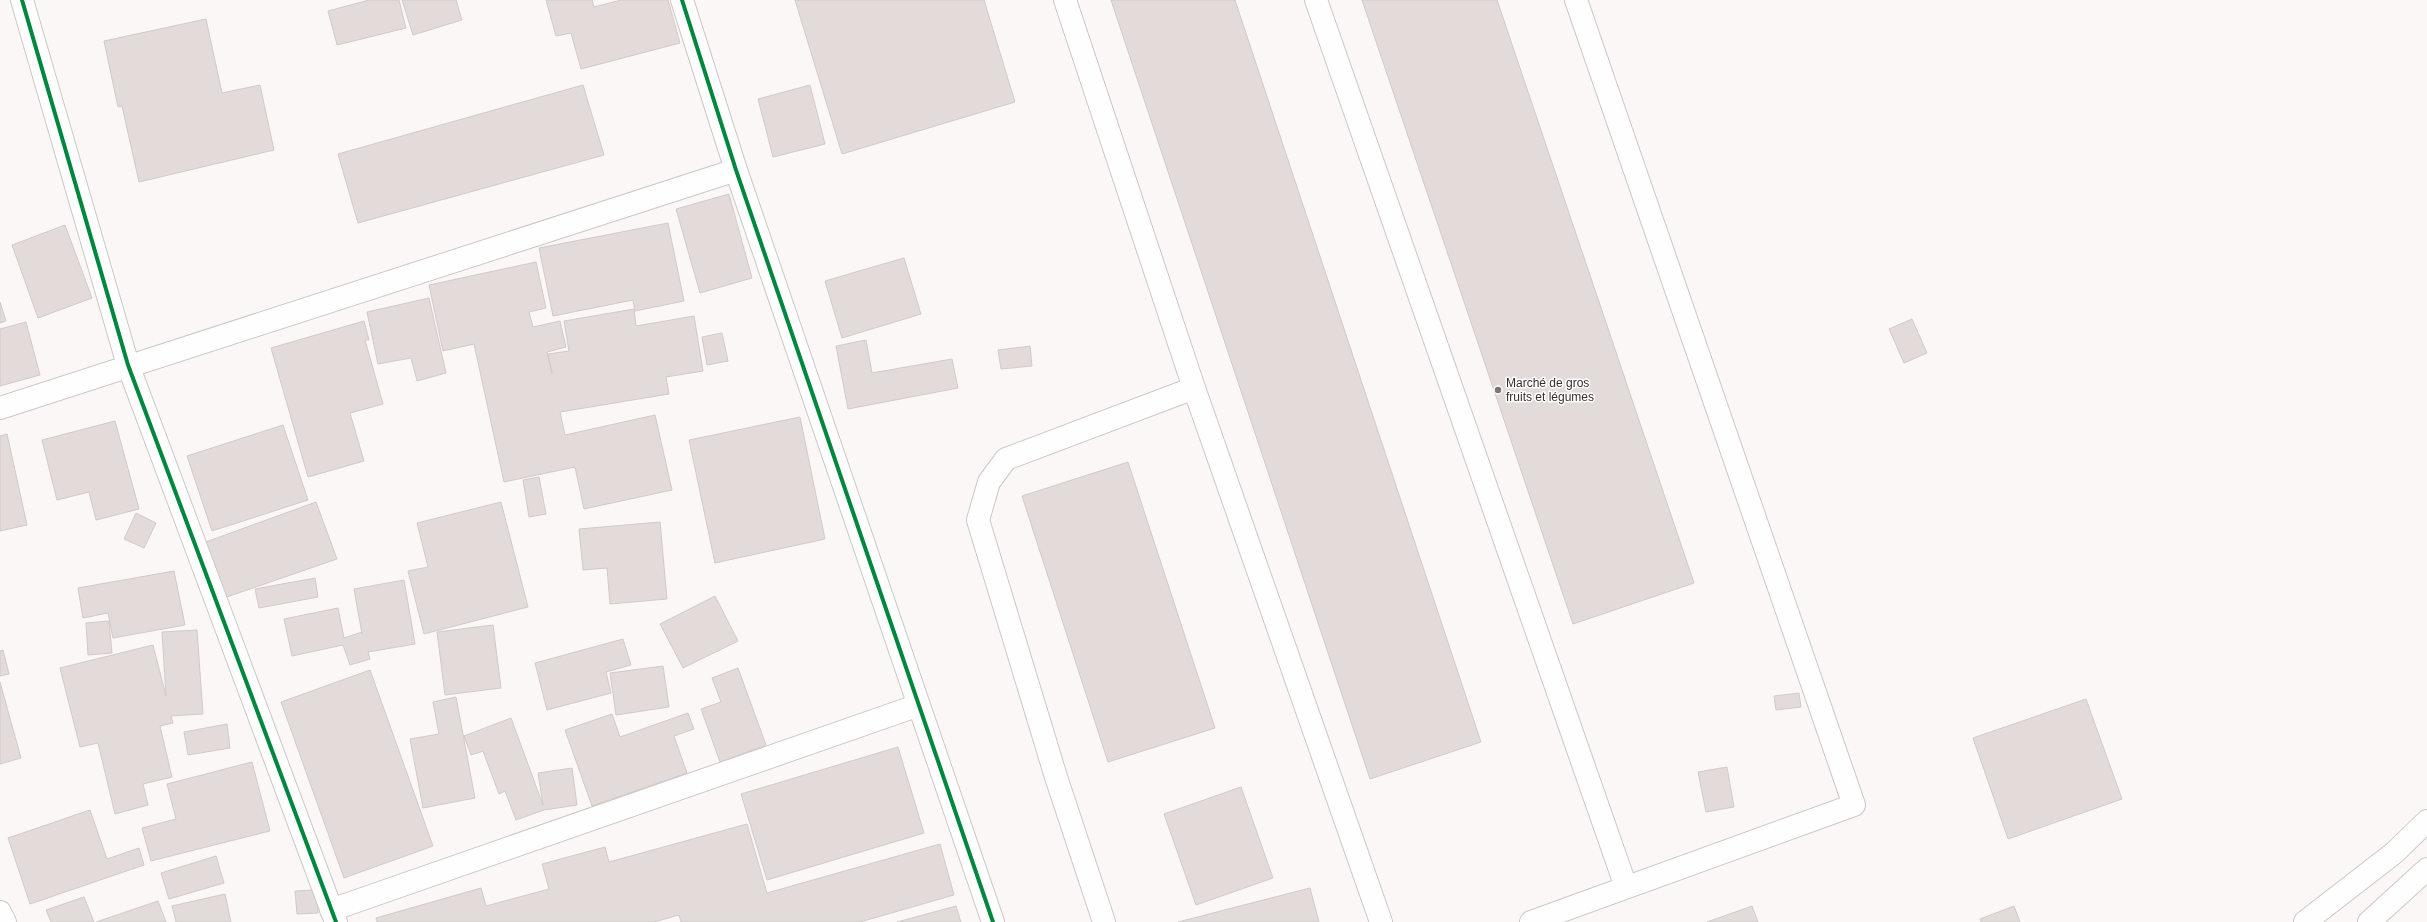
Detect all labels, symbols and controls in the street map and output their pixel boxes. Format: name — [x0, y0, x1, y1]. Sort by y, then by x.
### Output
place label: Marché de gros fruits et légumes — [1506, 376, 1594, 404]
marker: Marché de gros fruits et légumes — [1493, 385, 1503, 395]

